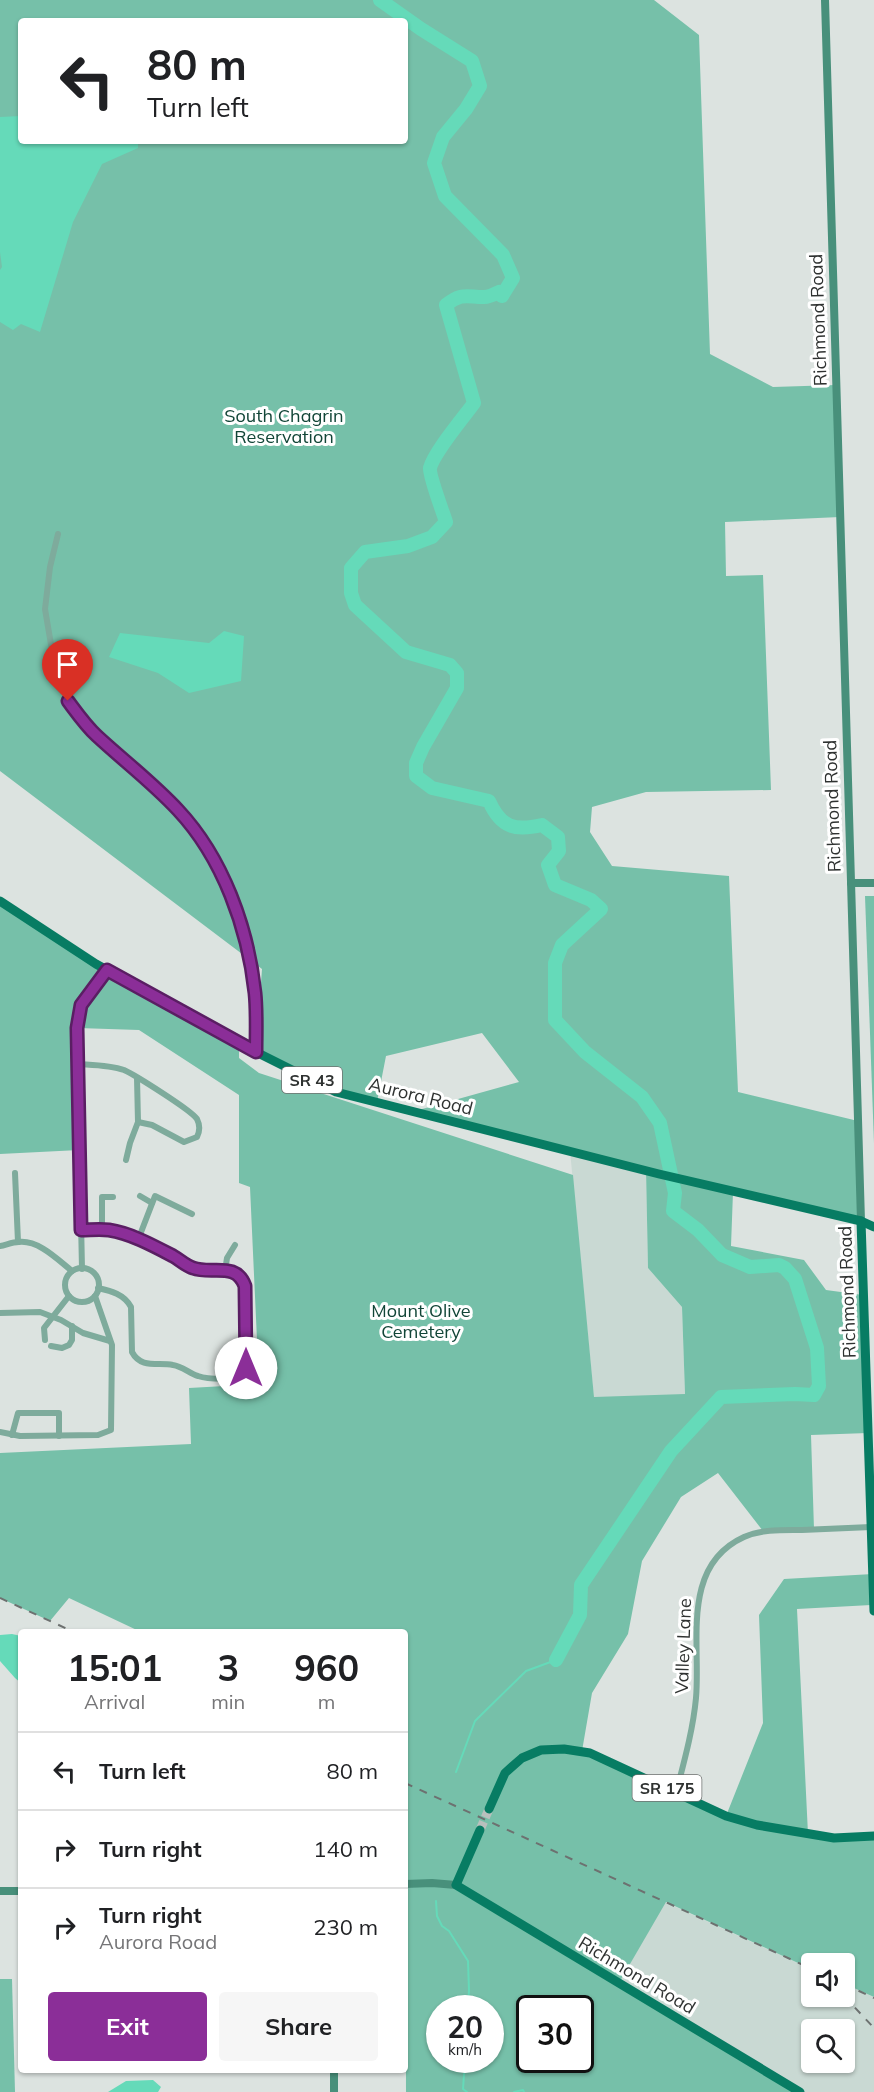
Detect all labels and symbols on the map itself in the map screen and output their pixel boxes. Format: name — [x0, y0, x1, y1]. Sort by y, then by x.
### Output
street label: Richmond Road — [804, 253, 832, 387]
park label: South Chagrin Reservation — [224, 404, 344, 448]
pin — [42, 639, 93, 701]
street label: Richmond Road — [818, 739, 846, 873]
road number: SR 43 — [282, 1067, 342, 1093]
street label: Aurora Road — [367, 1072, 475, 1120]
street label: Richmond Road — [833, 1225, 861, 1359]
park label: Mount Olive Cemetery — [371, 1299, 471, 1343]
position arrow — [214, 1336, 278, 1400]
street label: Valley Lane — [670, 1598, 696, 1694]
road number: SR 175 — [632, 1775, 702, 1801]
street label: Richmond Road — [574, 1931, 700, 2019]
speed limit sign: 30 — [516, 1995, 594, 2073]

